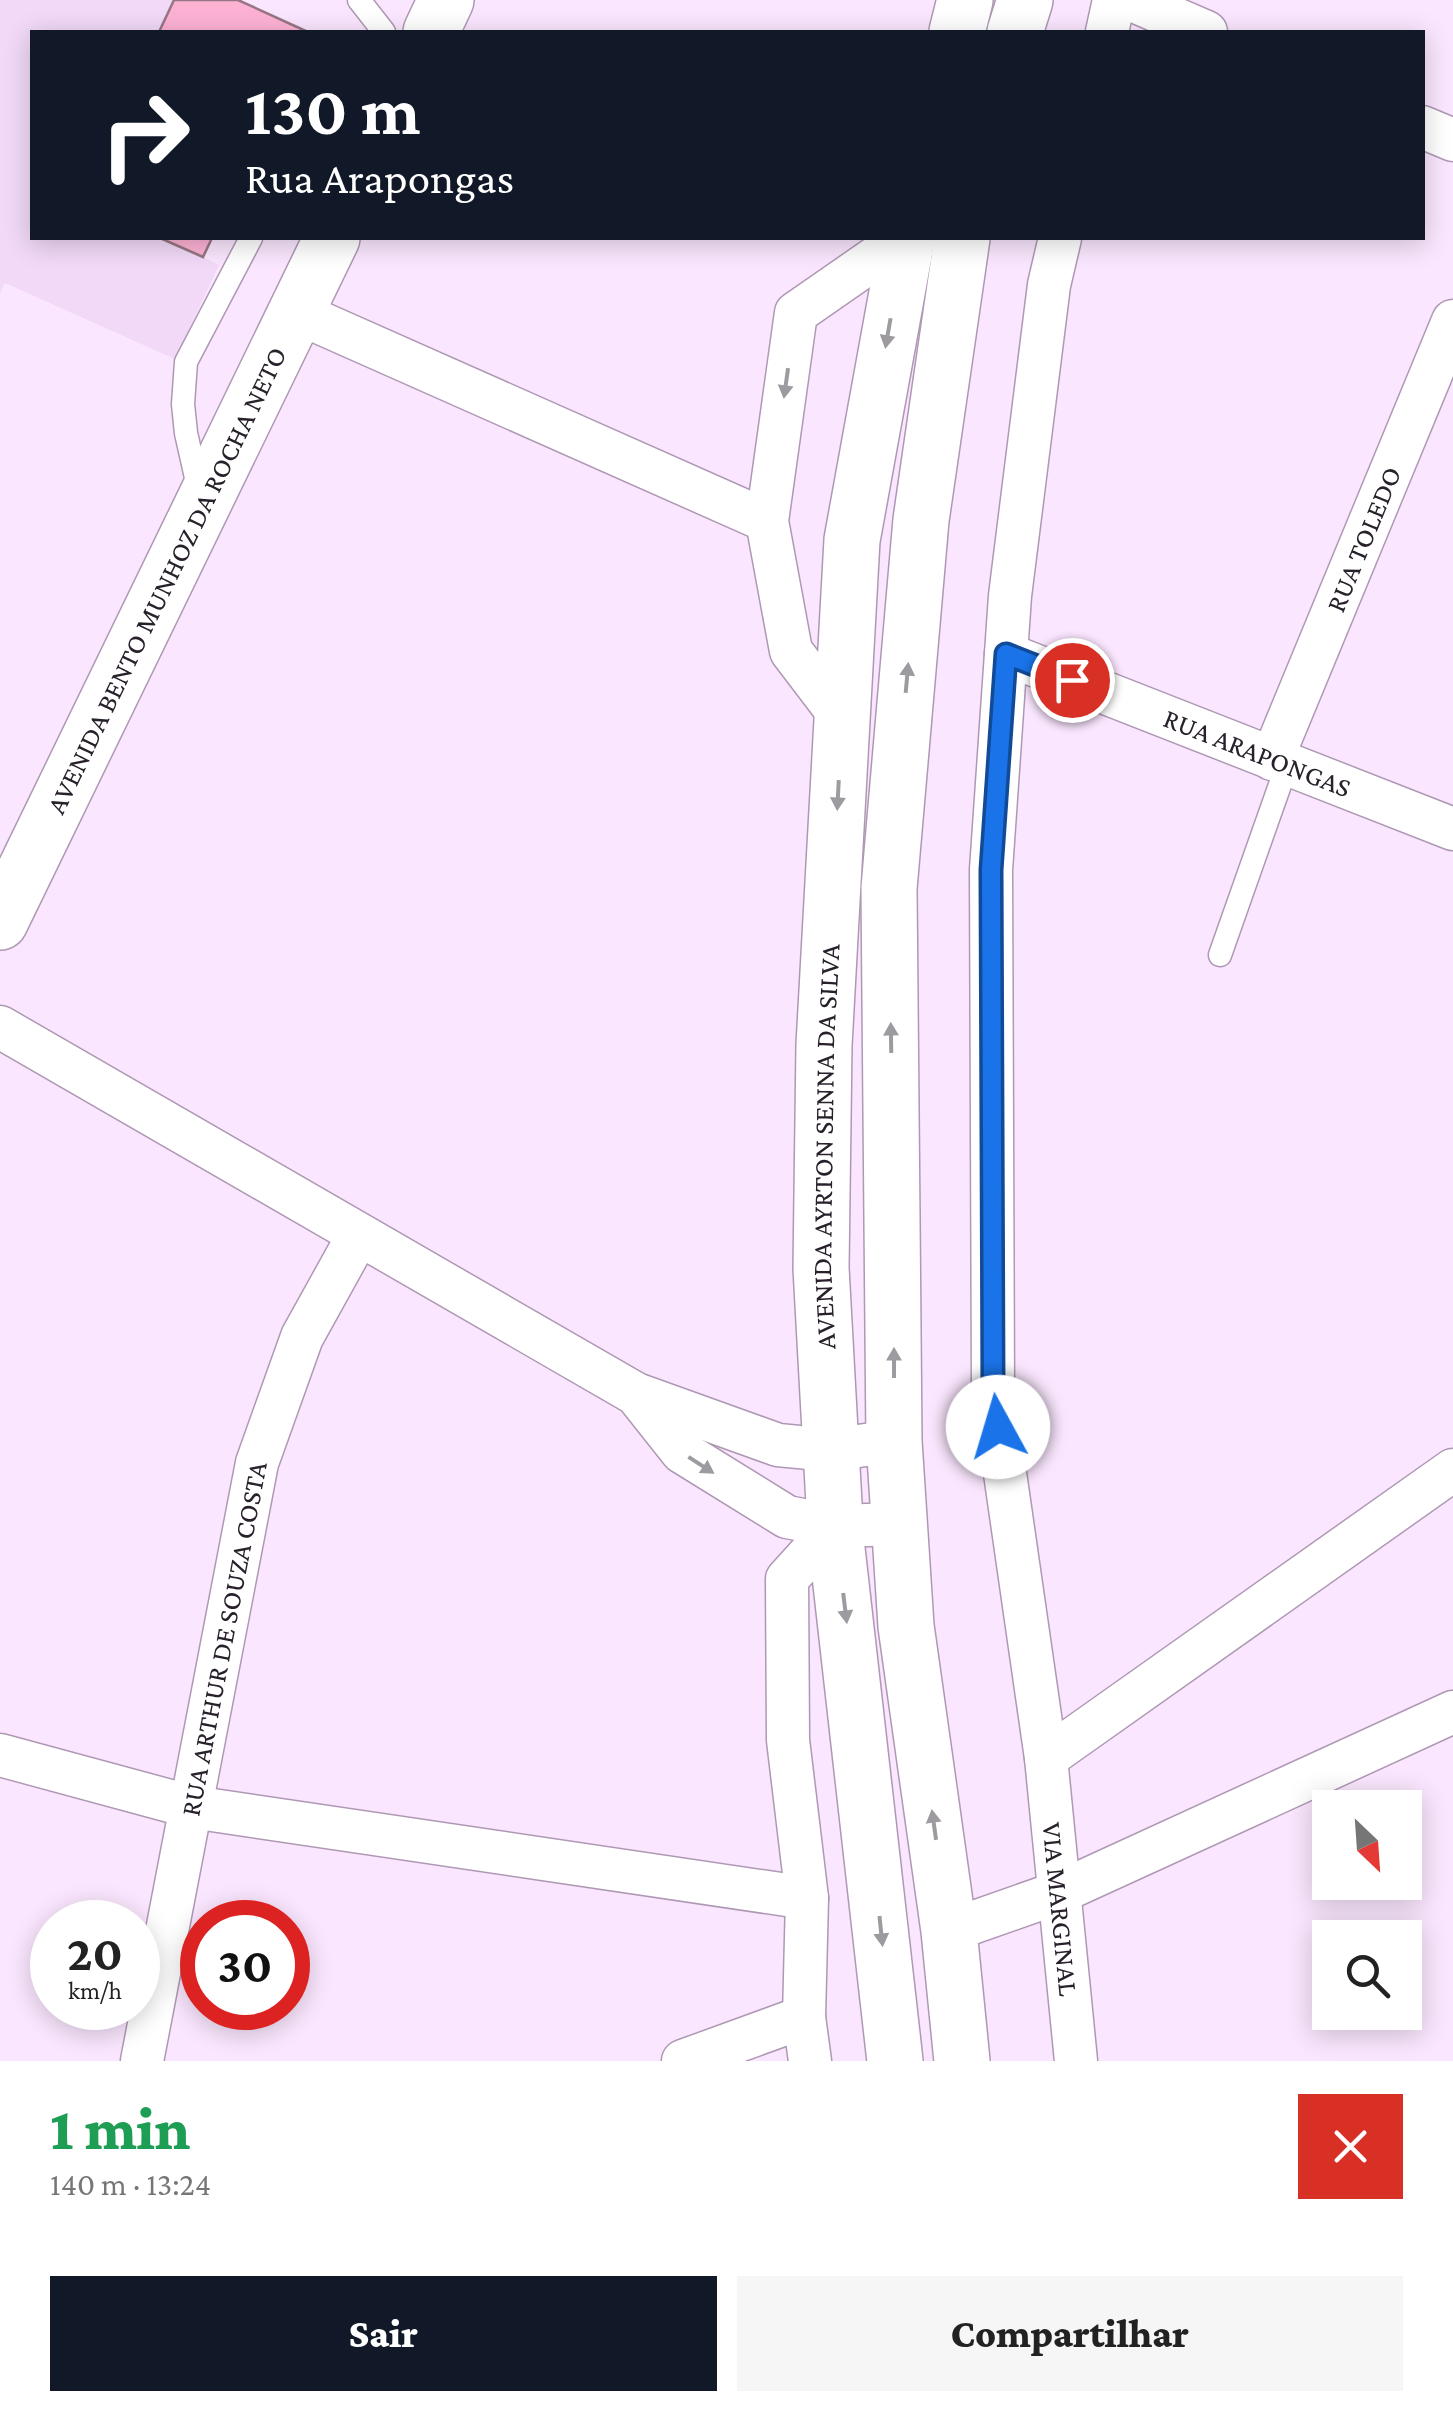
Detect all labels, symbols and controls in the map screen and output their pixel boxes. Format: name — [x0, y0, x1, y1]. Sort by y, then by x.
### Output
icon: right — [80, 70, 210, 200]
text: 130 m — [245, 71, 421, 149]
text: Rua Arapongas — [245, 153, 514, 203]
one-way arrow — [880, 318, 895, 349]
street label: AVENIDA BENTO MUNHOZ DA ROCHA NETO — [40, 342, 292, 818]
one-way arrow — [778, 368, 794, 399]
street label: RUA TOLEDO — [1319, 462, 1407, 616]
pin — [1030, 638, 1115, 723]
icon: arrive — [1045, 653, 1100, 708]
one-way arrow — [899, 662, 915, 694]
street label: RUA ARAPONGAS — [1159, 702, 1355, 803]
one-way arrow — [830, 779, 846, 811]
street label: AVENIDA AYRTON SENNA DA SILVA — [805, 943, 845, 1351]
one-way arrow — [882, 1021, 898, 1053]
one-way arrow — [886, 1346, 902, 1378]
position arrow — [946, 1375, 1050, 1479]
one-way arrow — [688, 1456, 715, 1474]
street label: RUA ARTHUR DE SOUZA COSTA — [174, 1459, 272, 1819]
one-way arrow — [837, 1593, 853, 1624]
north arrow — [1312, 1790, 1422, 1900]
map controls — [1312, 1790, 1422, 2030]
one-way arrow — [925, 1809, 941, 1841]
street label: VIA MARGINAL — [1037, 1821, 1085, 1997]
speed limit sign: 30 — [180, 1900, 310, 2030]
one-way arrow — [873, 1916, 889, 1947]
button: search — [1312, 1920, 1422, 2030]
text: 20 — [67, 1925, 123, 1981]
text: km/h — [68, 1977, 122, 2004]
button: close — [1298, 2094, 1403, 2199]
text: 1 min — [50, 2095, 190, 2162]
text: 140 m · 13:24 — [50, 2166, 211, 2202]
button: Sair — [50, 2276, 717, 2391]
button: Compartilhar — [737, 2276, 1403, 2391]

